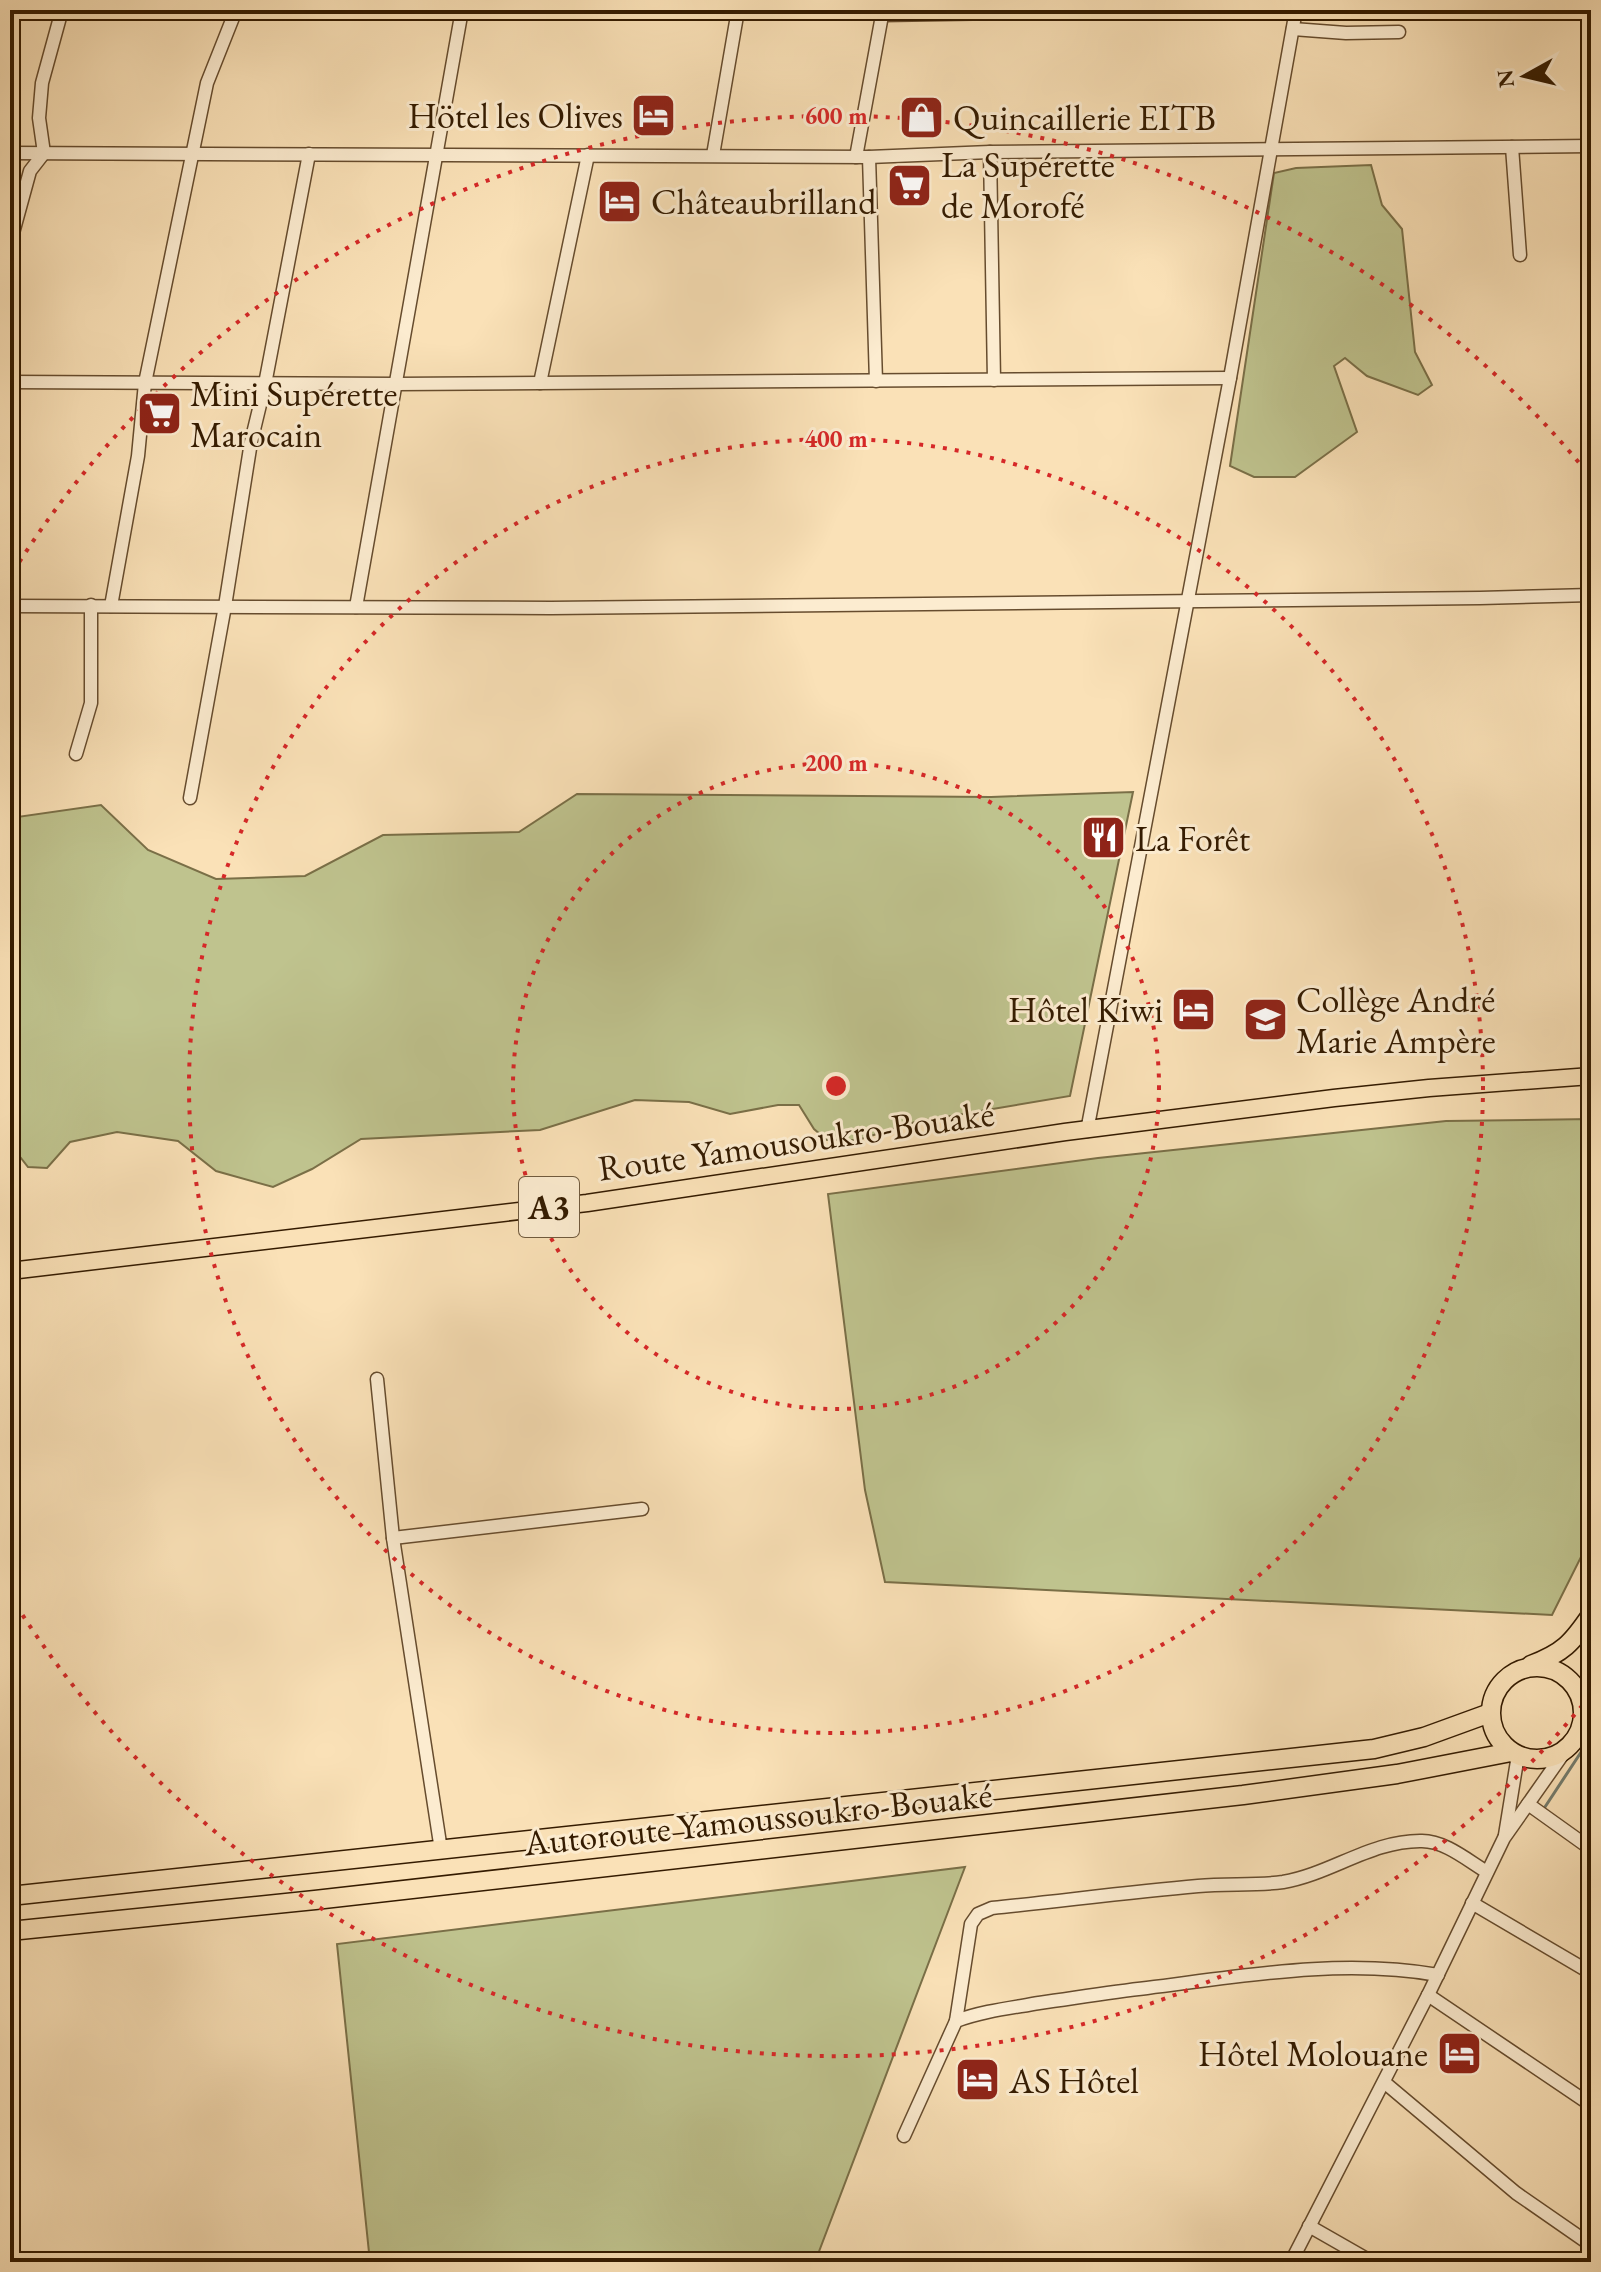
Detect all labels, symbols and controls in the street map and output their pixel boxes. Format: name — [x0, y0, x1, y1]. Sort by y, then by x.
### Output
north arrow — [1485, 36, 1565, 116]
text: N — [1490, 68, 1521, 90]
hotel icon: Hötel les Olives — [630, 91, 678, 139]
place label: Hötel les Olives — [408, 92, 623, 139]
shop icon: Quincaillerie EITB — [898, 93, 946, 141]
place label: Quincaillerie EITB — [953, 94, 1216, 141]
text: 600 m — [804, 100, 868, 131]
place label: La Supérette de Morofé — [941, 141, 1115, 229]
supermarket icon: La Supérette de Morofé — [886, 161, 934, 209]
hotel icon: Châteaubrilland — [596, 177, 644, 225]
place label: Châteaubrilland — [651, 178, 877, 225]
place label: Mini Supérette Marocain — [190, 370, 397, 458]
supermarket icon: Mini Supérette Marocain — [135, 390, 183, 438]
text: 400 m — [804, 423, 868, 454]
text: 200 m — [804, 747, 868, 778]
restaurant icon: La Forêt — [1080, 814, 1128, 862]
place label: La Forêt — [1135, 815, 1251, 862]
place label: Collège André Marie Ampère — [1296, 976, 1496, 1064]
hotel icon: Hôtel Kiwi — [1170, 985, 1218, 1033]
place label: Hôtel Kiwi — [1008, 986, 1163, 1033]
school or university icon: Collège André Marie Ampère — [1241, 996, 1289, 1044]
centre of rings — [822, 1072, 850, 1100]
street label: Route Yamousoukro-Bouaké — [595, 1089, 997, 1192]
road number: A3 — [519, 1177, 579, 1237]
street label: Autoroute Yamoussoukro-Bouaké — [521, 1771, 995, 1867]
hotel icon: Hôtel Molouane — [1435, 2029, 1483, 2077]
place label: Hôtel Molouane — [1198, 2030, 1428, 2077]
hotel icon: AS Hôtel — [954, 2056, 1002, 2104]
place label: AS Hôtel — [1008, 2057, 1139, 2104]

